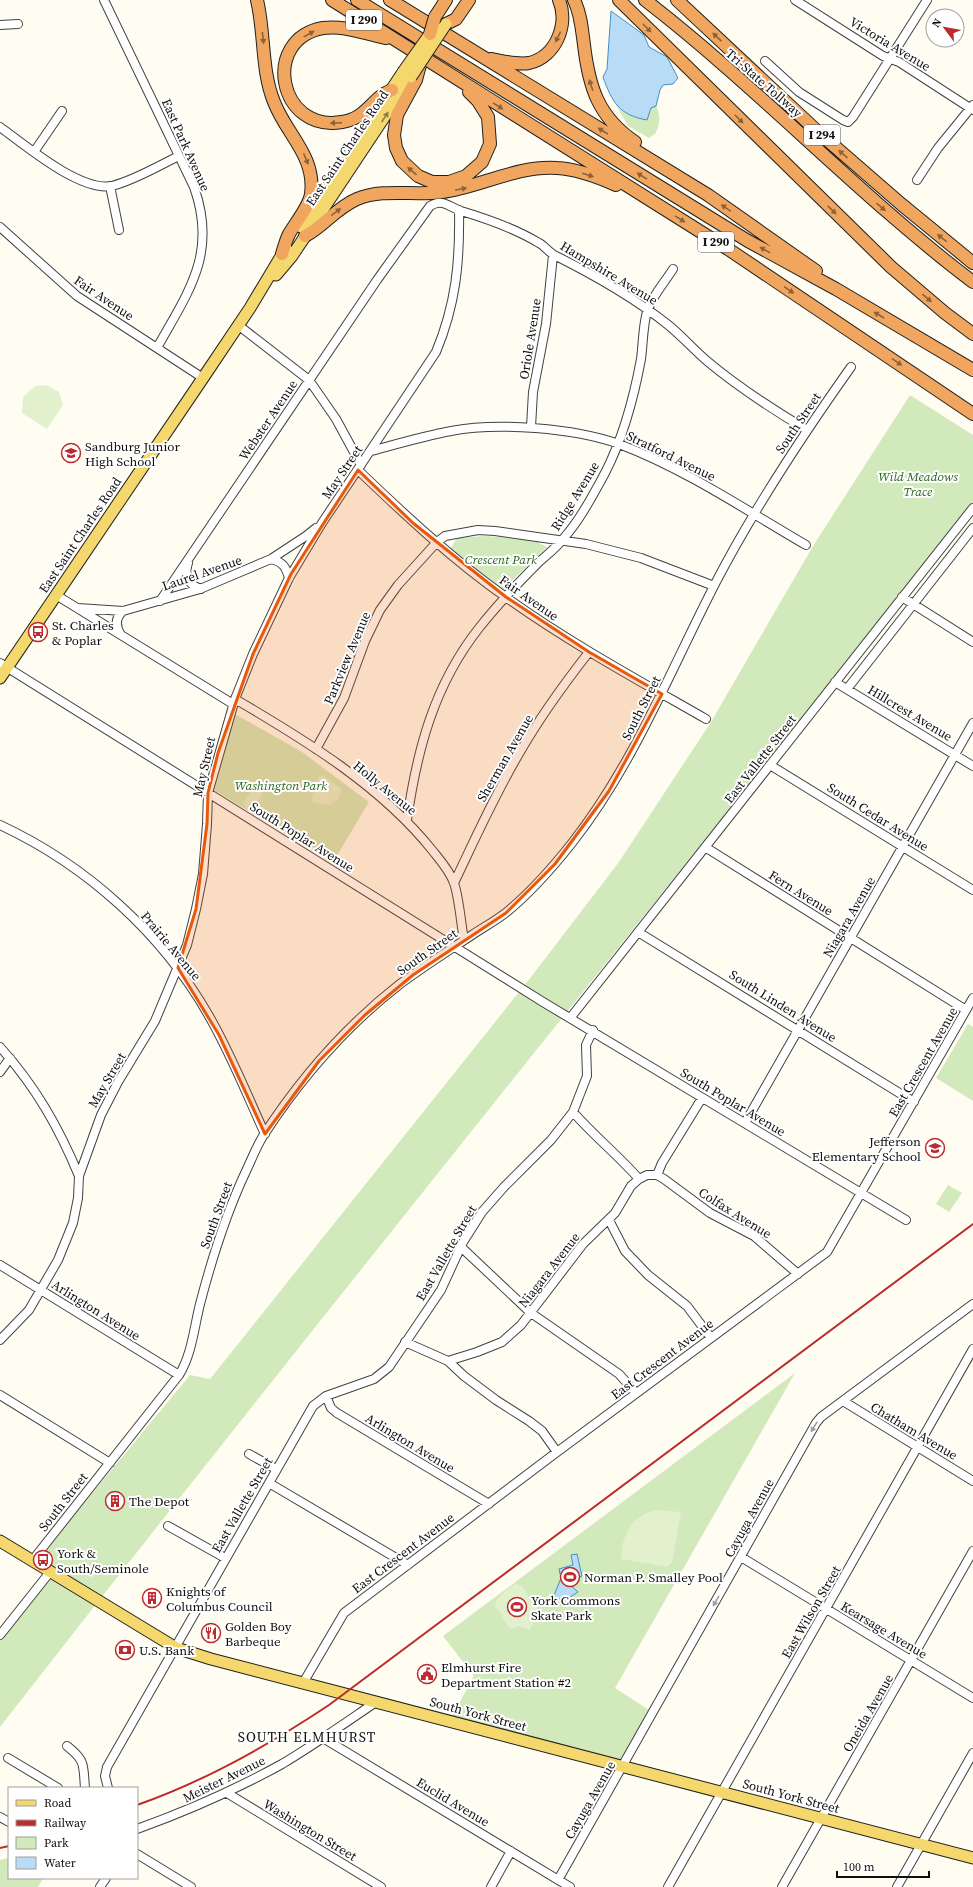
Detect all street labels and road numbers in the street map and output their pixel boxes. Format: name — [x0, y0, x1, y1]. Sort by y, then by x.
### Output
road number: I 290 — [346, 10, 382, 30]
street label: Victoria Avenue — [846, 13, 934, 75]
street label: Tri-State Tollway — [722, 45, 806, 121]
street label: East Saint Charles Road — [302, 86, 392, 209]
street label: East Park Avenue — [158, 96, 214, 194]
road number: I 294 — [804, 125, 840, 145]
road number: I 290 — [698, 232, 734, 252]
street label: Hampshire Avenue — [557, 237, 661, 309]
street label: Fair Avenue — [71, 272, 138, 324]
street label: Oriole Avenue — [515, 297, 545, 381]
street label: Webster Avenue — [235, 376, 301, 463]
street label: South Street — [771, 389, 825, 457]
street label: Stratford Avenue — [624, 427, 719, 485]
street label: May Street — [318, 441, 367, 502]
street label: Ridge Avenue — [547, 458, 603, 534]
street label: East Saint Charles Road — [35, 473, 125, 596]
street label: Laurel Avenue — [160, 551, 245, 595]
street label: Fair Avenue — [496, 571, 562, 625]
street label: Parkview Avenue — [320, 609, 374, 707]
street label: South Street — [618, 672, 665, 743]
street label: Hillcrest Avenue — [865, 681, 956, 745]
street label: Sherman Avenue — [473, 711, 537, 805]
street label: East Vallette Street — [720, 711, 800, 807]
street label: May Street — [189, 734, 219, 799]
street label: Holly Avenue — [350, 757, 421, 819]
street label: South Cedar Avenue — [824, 779, 932, 855]
street label: South Poplar Avenue — [247, 798, 358, 876]
street label: Fern Avenue — [766, 867, 837, 920]
street label: Niagara Avenue — [819, 873, 879, 960]
street label: Prairie Avenue — [137, 908, 205, 984]
street label: South Street — [393, 925, 461, 979]
street label: South Linden Avenue — [726, 966, 840, 1046]
street label: East Crescent Avenue — [885, 1004, 962, 1120]
street label: May Street — [84, 1049, 130, 1111]
street label: South Poplar Avenue — [677, 1064, 789, 1140]
street label: South Street — [196, 1179, 236, 1251]
street label: Colfax Avenue — [695, 1184, 775, 1242]
street label: East Vallette Street — [412, 1202, 481, 1304]
street label: Niagara Avenue — [514, 1229, 584, 1311]
street label: Arlington Avenue — [49, 1276, 144, 1344]
street label: East Crescent Avenue — [607, 1315, 717, 1403]
street label: Chatham Avenue — [867, 1398, 961, 1464]
street label: Arlington Avenue — [362, 1410, 458, 1477]
street label: East Vallette Street — [208, 1454, 277, 1556]
street label: South Street — [35, 1469, 92, 1535]
street label: Cayuga Avenue — [720, 1475, 778, 1560]
street label: East Crescent Avenue — [348, 1509, 458, 1597]
street label: East Wilson Street — [778, 1562, 845, 1661]
street label: Kearsage Avenue — [838, 1598, 931, 1663]
street label: Oneida Avenue — [839, 1671, 897, 1755]
street label: South York Street — [428, 1693, 529, 1735]
street label: Meister Avenue — [180, 1752, 268, 1806]
street label: Cayuga Avenue — [561, 1757, 619, 1842]
street label: Euclid Avenue — [413, 1774, 493, 1831]
street label: South York Street — [741, 1775, 842, 1817]
street label: Washington Street — [260, 1795, 360, 1865]

